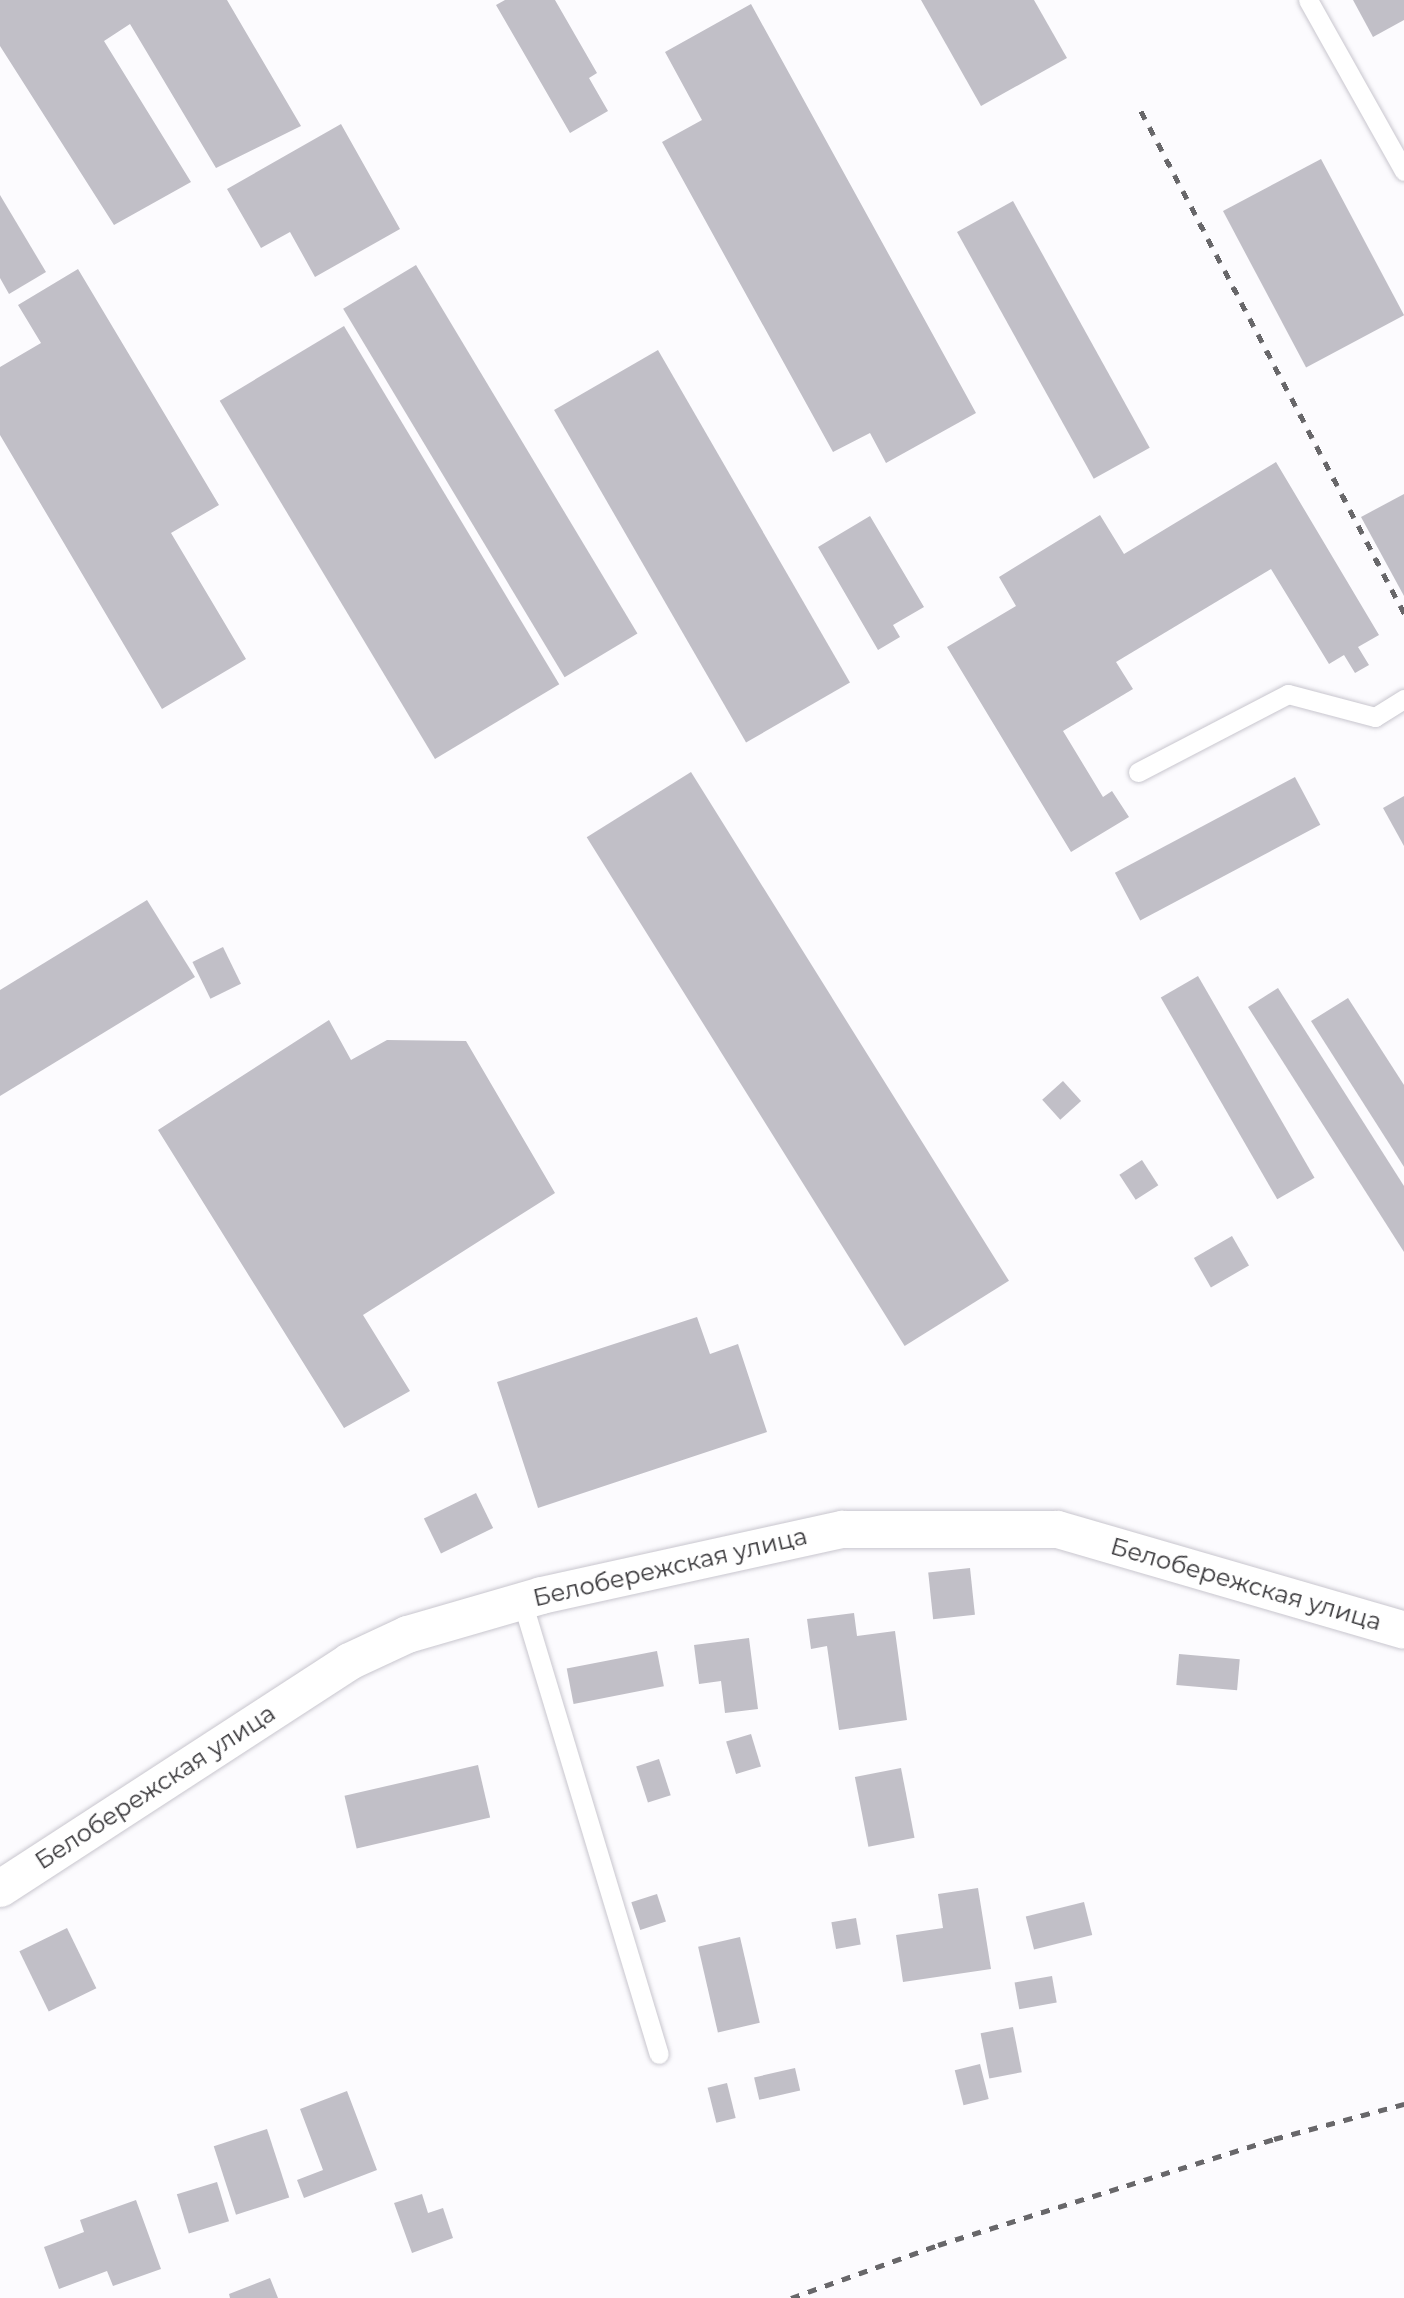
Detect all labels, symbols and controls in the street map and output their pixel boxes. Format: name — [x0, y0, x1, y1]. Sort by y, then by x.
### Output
street label: Белобережская улица — [530, 1521, 810, 1613]
street label: Белобережская улица — [1107, 1532, 1385, 1636]
street label: Белобережская улица — [30, 1699, 280, 1875]

